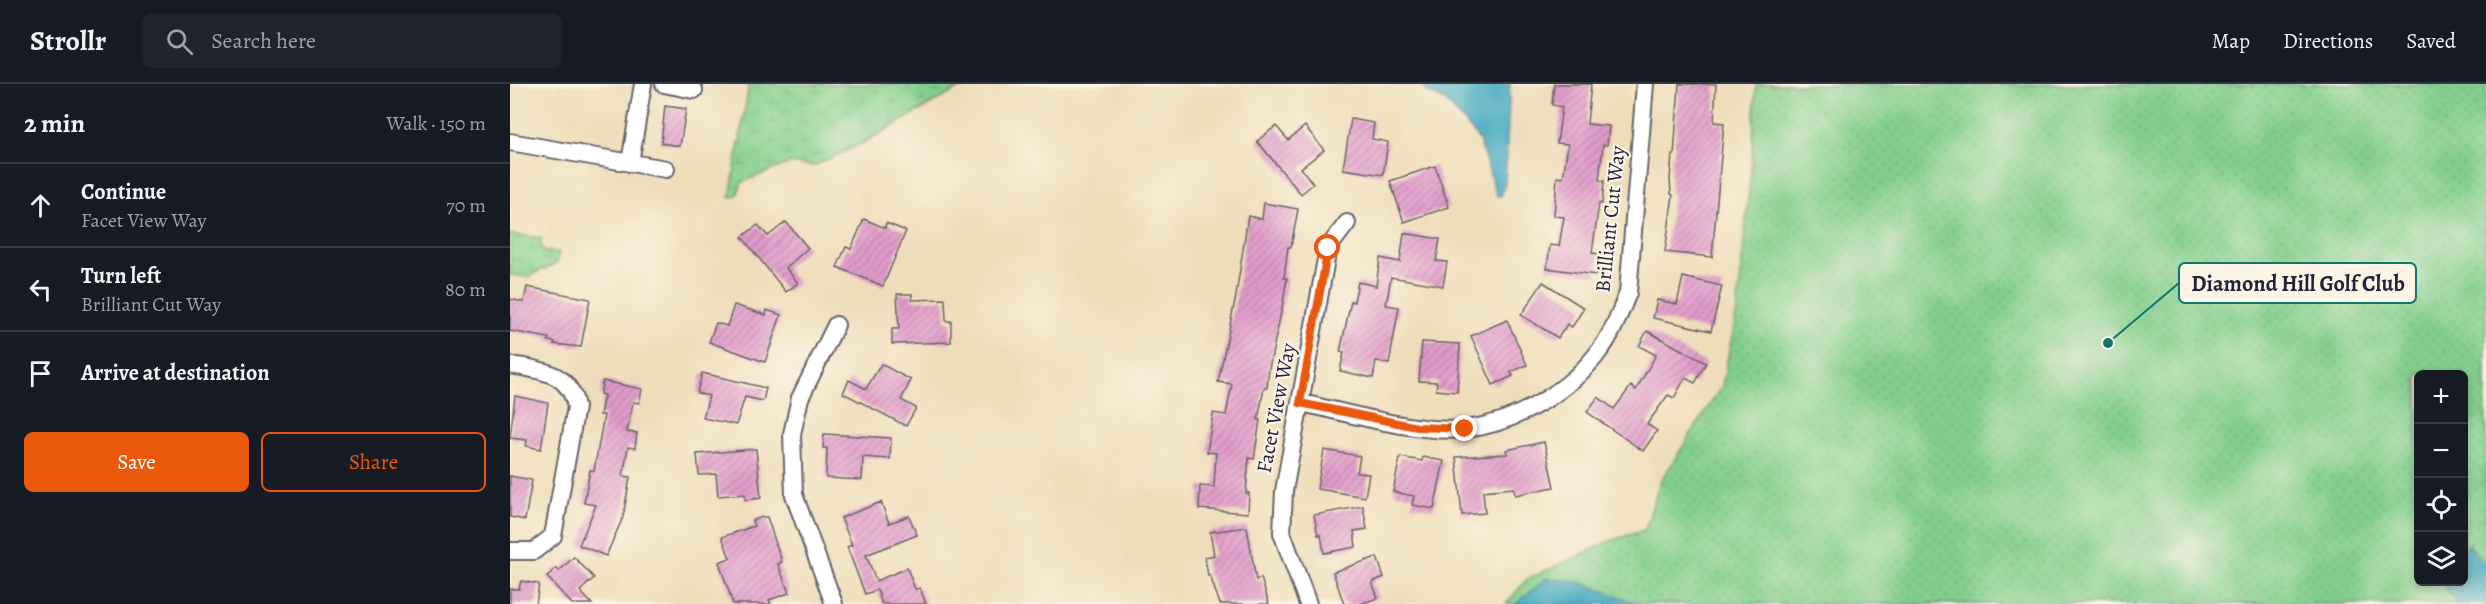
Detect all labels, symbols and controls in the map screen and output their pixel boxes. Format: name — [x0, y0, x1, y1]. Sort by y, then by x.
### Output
search box — [142, 14, 562, 68]
text: Strollr — [30, 22, 106, 60]
icon: search — [163, 25, 196, 58]
text: Search here — [211, 26, 316, 56]
text: Map — [2212, 27, 2250, 55]
text: Directions — [2283, 27, 2373, 55]
text: Saved — [2406, 27, 2456, 55]
text: 2 min — [24, 106, 85, 141]
text: Walk · 150 m — [386, 110, 486, 137]
street label: Brilliant Cut Way — [1588, 144, 1632, 294]
text: Continue — [81, 177, 166, 207]
icon: ahead — [24, 189, 57, 222]
text: 70 m — [446, 192, 486, 219]
text: Facet View Way — [81, 207, 206, 234]
route start — [1314, 234, 1340, 260]
text: Turn left — [81, 261, 161, 291]
callout: Diamond Hill Golf Club — [2179, 263, 2416, 303]
text: Diamond Hill Golf Club — [2191, 269, 2405, 299]
icon: left — [24, 273, 57, 306]
text: 80 m — [445, 276, 486, 303]
text: Brilliant Cut Way — [81, 291, 221, 318]
street label: Facet View Way — [1250, 340, 1302, 475]
icon: arrive — [24, 357, 57, 390]
text: Arrive at destination — [81, 358, 270, 388]
map controls — [2414, 370, 2468, 586]
button: + — [2414, 370, 2468, 424]
route end — [1451, 415, 1477, 441]
button: − — [2414, 424, 2468, 478]
button: Save — [24, 432, 249, 492]
button: Share — [261, 432, 486, 492]
button: locate — [2414, 478, 2468, 532]
button: layers — [2414, 532, 2468, 586]

